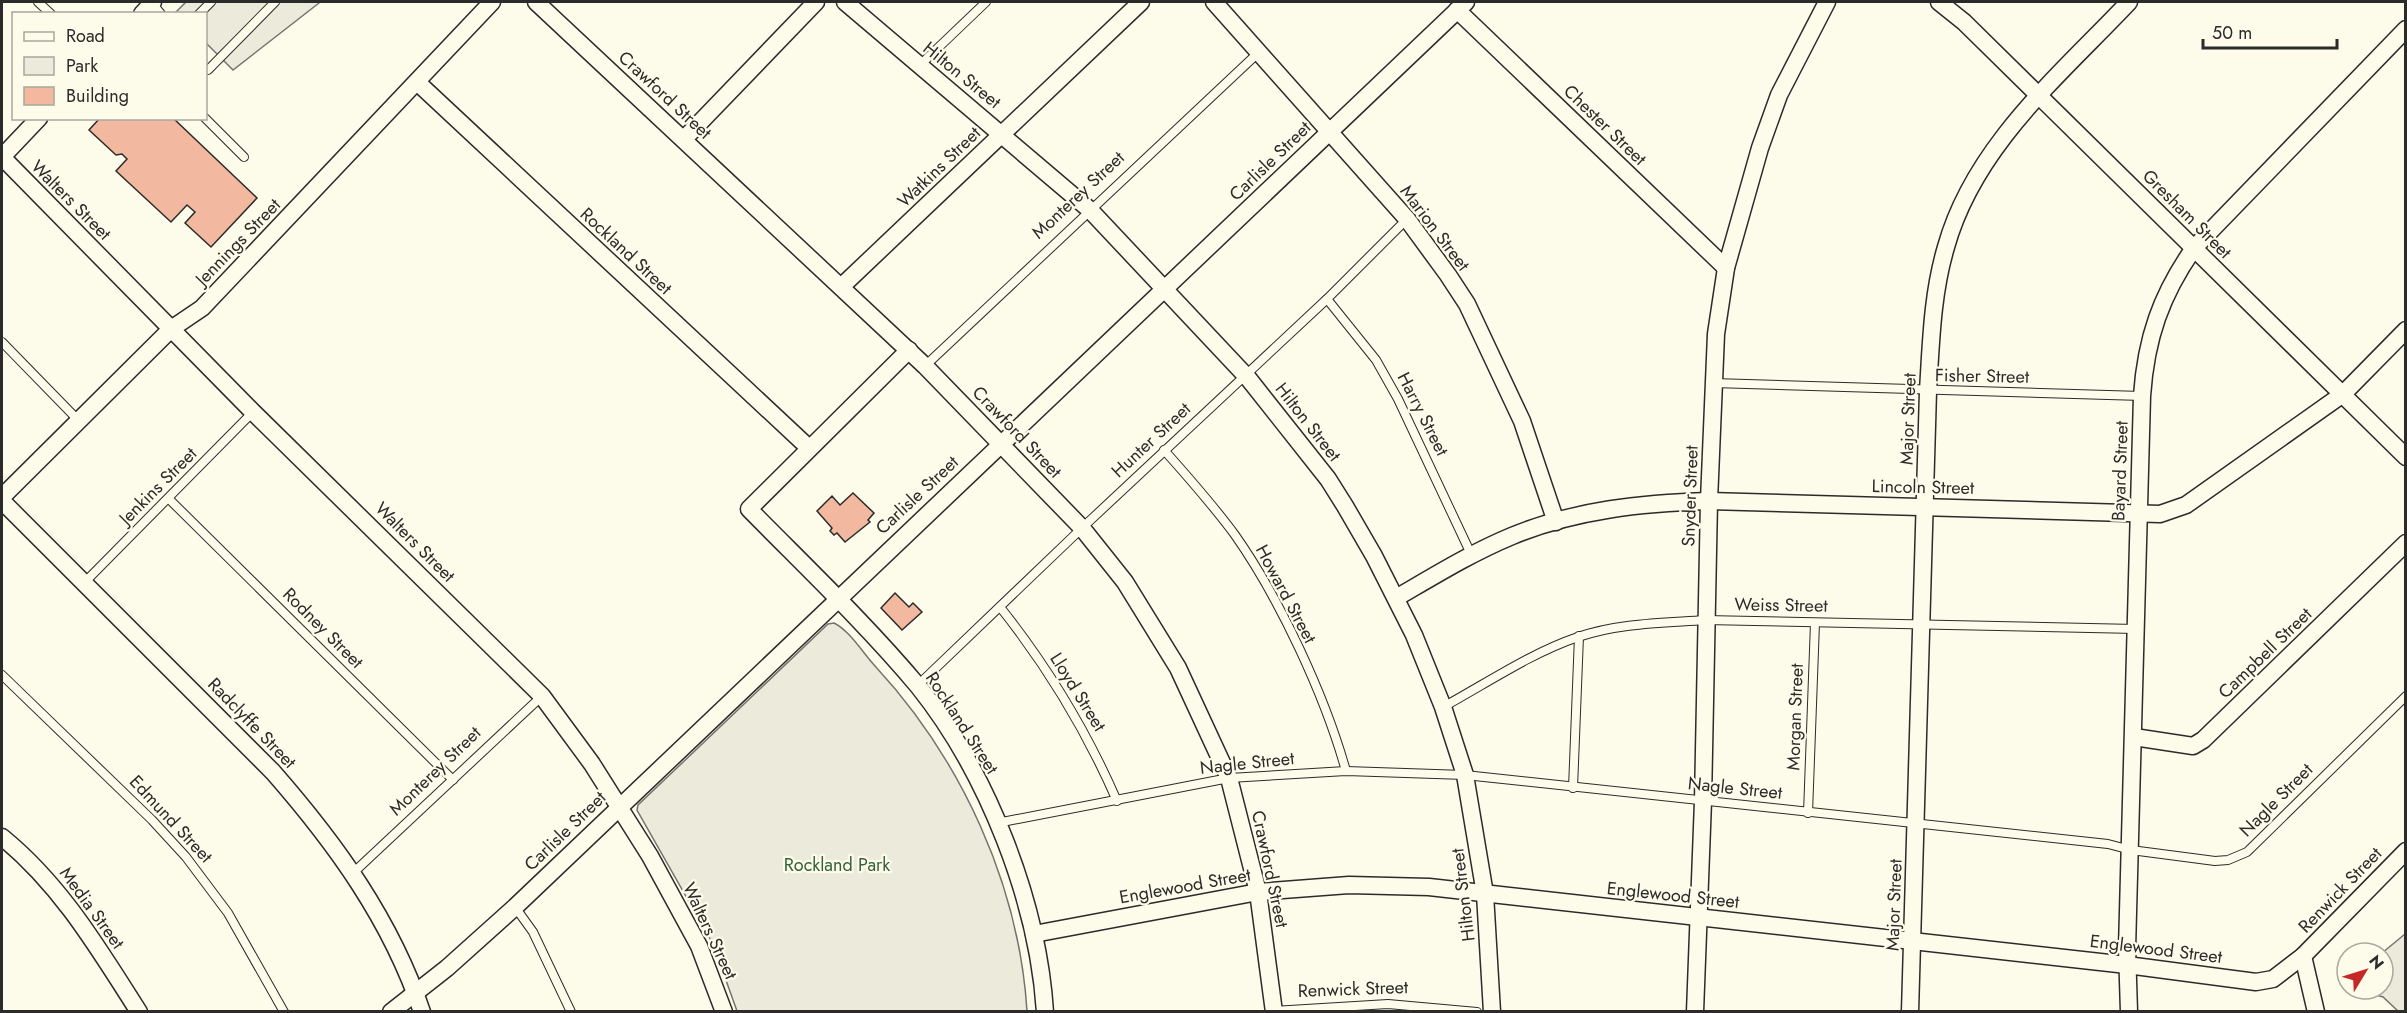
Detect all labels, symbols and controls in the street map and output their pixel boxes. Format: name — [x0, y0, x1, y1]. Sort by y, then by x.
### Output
legend — [12, 12, 207, 120]
scale bar — [2203, 12, 2336, 50]
text: 50 m — [2212, 20, 2252, 46]
text: Road — [66, 23, 105, 49]
street label: Hilton Street — [917, 35, 1007, 115]
street label: Crawford Street — [613, 45, 718, 146]
text: Park — [66, 53, 98, 79]
street label: Chester Street — [1558, 79, 1653, 172]
text: Building — [66, 83, 129, 109]
street label: Carlisle Street — [1223, 115, 1317, 207]
street label: Watkins Street — [892, 120, 987, 213]
street label: Monterey Street — [1026, 145, 1131, 245]
street label: Walters Street — [25, 154, 118, 247]
street label: Gresham Street — [2136, 163, 2238, 265]
street label: Marion Street — [1394, 180, 1476, 277]
street label: Jennings Street — [188, 192, 287, 293]
street label: Rockland Street — [574, 201, 678, 301]
street label: Fisher Street — [1935, 362, 2030, 390]
street label: Harry Street — [1391, 368, 1455, 461]
street label: Major Street — [1893, 372, 1923, 465]
street label: Hilton Street — [1269, 377, 1347, 467]
street label: Crawford Street — [966, 380, 1068, 484]
street label: Hunter Street — [1106, 396, 1197, 484]
street label: Bayard Street — [2105, 420, 2135, 521]
street label: Jenkins Street — [112, 441, 203, 532]
street label: Snyder Street — [1675, 444, 1705, 547]
street label: Carlisle Street — [870, 449, 965, 540]
street label: Lincoln Street — [1871, 473, 1975, 501]
street label: Walters Street — [369, 496, 462, 589]
street label: Howard Street — [1249, 540, 1323, 648]
street label: Rodney Street — [277, 582, 370, 675]
street label: Weiss Street — [1734, 591, 1828, 619]
street label: Campbell Street — [2212, 601, 2318, 705]
street label: Lloyd Street — [1044, 648, 1113, 737]
street label: Morgan Street — [1780, 662, 1810, 771]
street label: Rockland Street — [919, 667, 1005, 780]
street label: Radclyffe Street — [202, 672, 303, 775]
street label: Monterey Street — [383, 720, 487, 822]
street label: Nagle Street — [1199, 745, 1296, 781]
street label: Nagle Street — [2233, 757, 2319, 843]
street label: Edmund Street — [123, 769, 219, 869]
street label: Nagle Street — [1687, 770, 1784, 806]
street label: Carlisle Street — [518, 785, 612, 877]
street label: Crawford Street — [1245, 808, 1295, 931]
street label: Renwick Street — [2292, 841, 2388, 939]
street label: Hilton Street — [1444, 846, 1482, 943]
park label: Rockland Park — [784, 852, 890, 878]
street label: Major Street — [1879, 858, 1909, 951]
street label: Media Street — [53, 862, 131, 955]
street label: Englewood Street — [1117, 862, 1253, 910]
street label: Englewood Street — [1606, 875, 1741, 915]
street label: Walters Street — [676, 878, 744, 984]
street label: Englewood Street — [2088, 928, 2224, 970]
north arrow — [2335, 941, 2395, 1001]
text: N — [2363, 950, 2389, 974]
street label: Renwick Street — [1297, 974, 1409, 1004]

